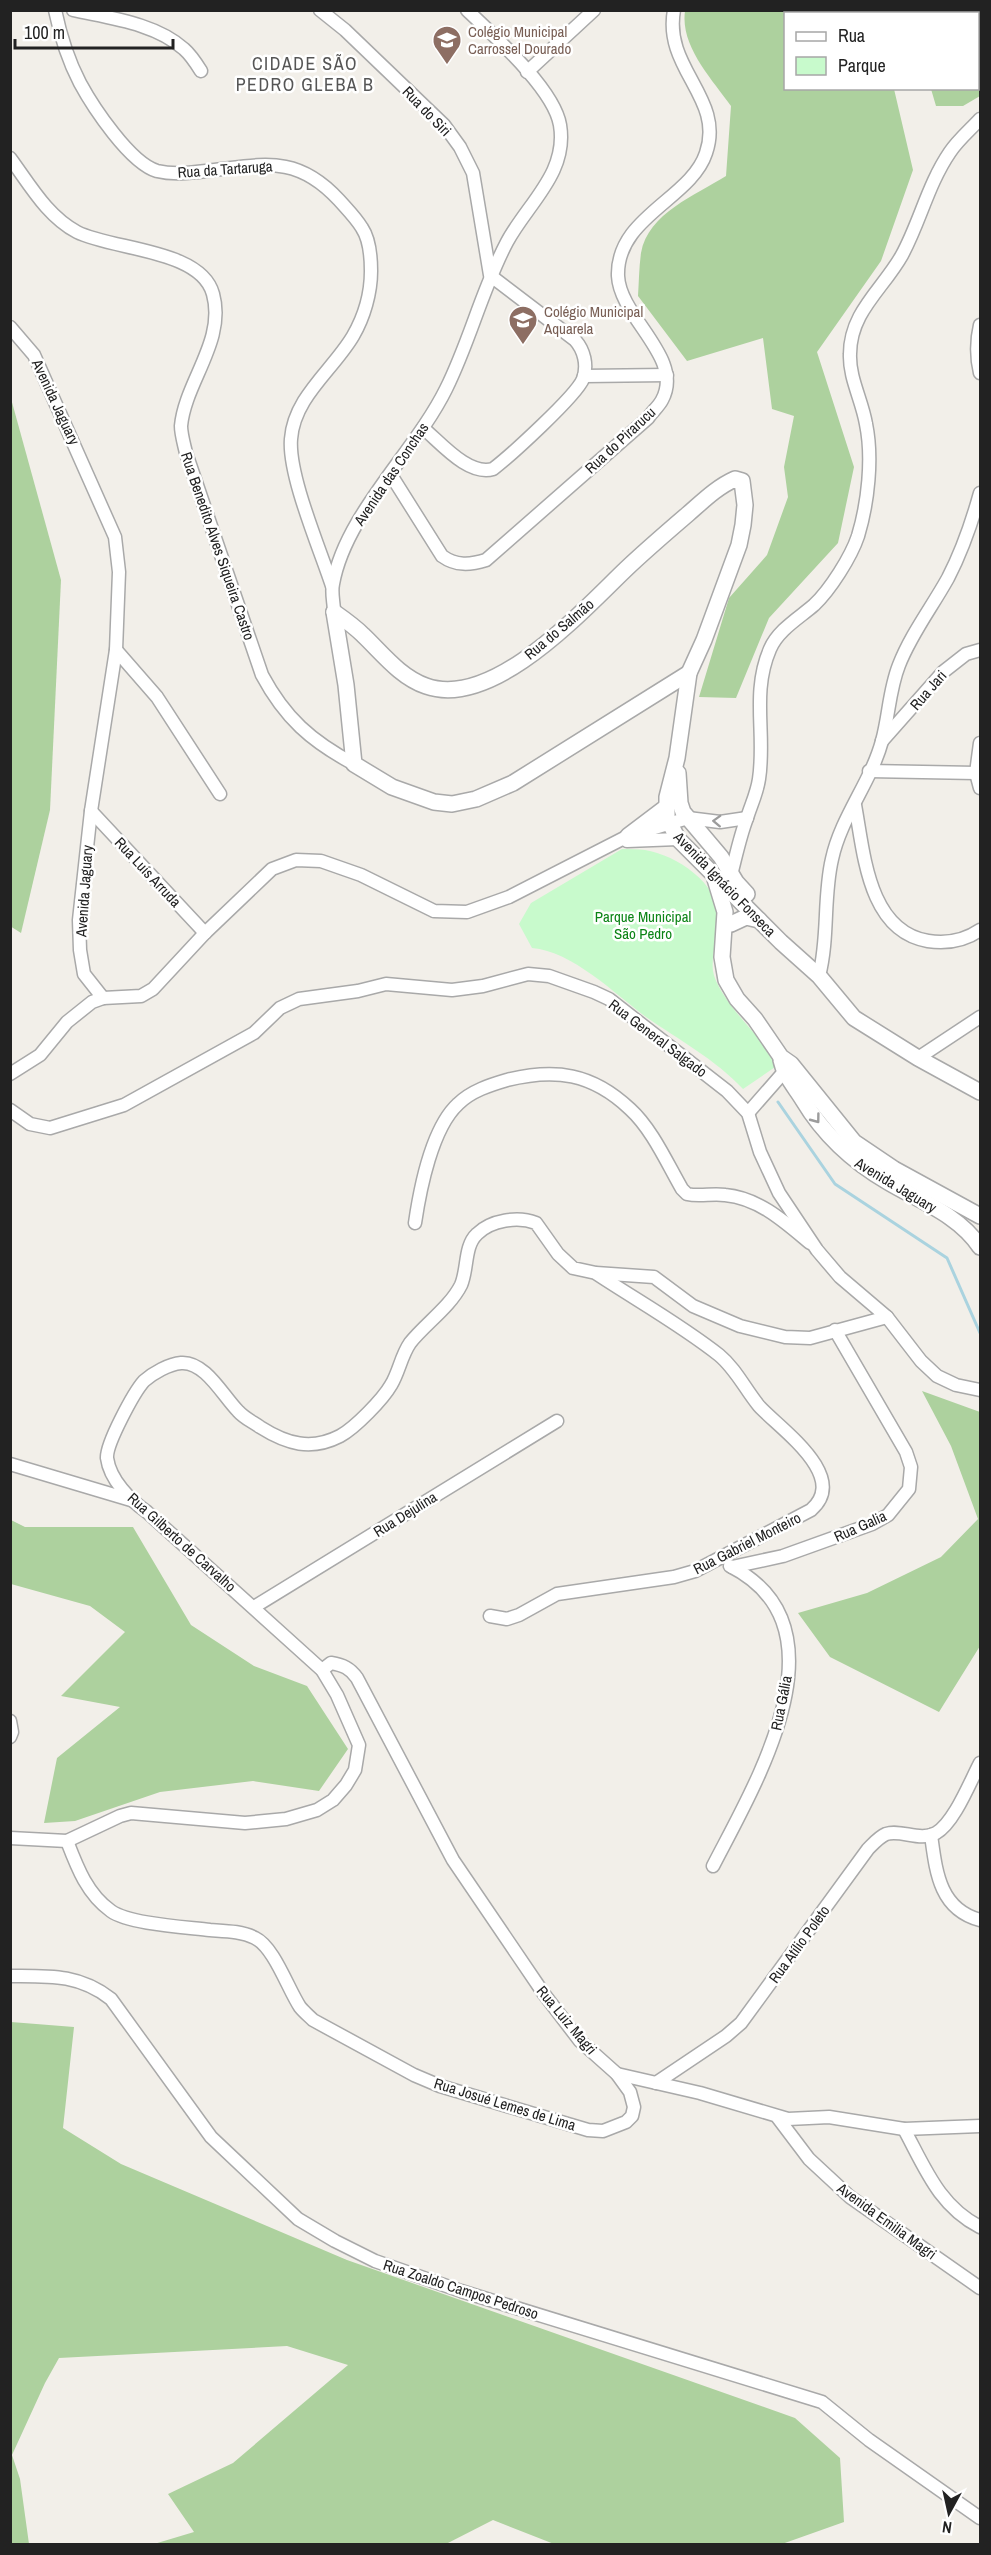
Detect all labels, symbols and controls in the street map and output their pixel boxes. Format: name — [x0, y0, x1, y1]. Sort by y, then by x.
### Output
scale bar — [15, 12, 172, 50]
legend — [784, 12, 979, 90]
text: 100 m — [24, 20, 65, 45]
place label: Colégio Municipal Carrossel Dourado — [468, 21, 571, 59]
text: Rua — [838, 23, 865, 48]
school or university icon: Colégio Municipal Carrossel Dourado — [431, 24, 463, 66]
district label: CIDADE SÃO PEDRO GLEBA B — [236, 51, 374, 97]
text: Parque — [838, 53, 886, 78]
street label: Rua do Siri — [398, 81, 456, 141]
street label: Rua da Tartaruga — [177, 155, 273, 183]
place label: Colégio Municipal Aquarela — [543, 301, 643, 339]
school or university icon: Colégio Municipal Aquarela — [507, 304, 539, 346]
street label: Avenida Jaguary — [27, 355, 85, 449]
street label: Rua do Pirarucu — [580, 402, 660, 478]
street label: Avenida das Conchas — [348, 418, 433, 531]
street label: Rua Benedito Alves Siqueira Castro — [176, 449, 260, 643]
street label: Rua do Salmão — [520, 594, 598, 664]
street label: Rua Jari — [905, 666, 951, 714]
one-way arrow — [713, 815, 722, 828]
street label: Avenida Ignácio Fonseca — [669, 826, 781, 941]
street label: Rua Luís Arruda — [110, 832, 186, 912]
street label: Avenida Jaguary — [70, 843, 98, 939]
park label: Parque Municipal São Pedro — [595, 906, 691, 944]
street label: Rua General Salgado — [604, 994, 712, 1082]
one-way arrow — [808, 1112, 819, 1123]
street label: Avenida Jaguary — [850, 1152, 942, 1218]
street label: Rua Dejulina — [369, 1486, 441, 1542]
street label: Rua Gilberto de Carvalho — [123, 1488, 241, 1597]
street label: Rua Galia — [830, 1505, 890, 1547]
street label: Rua Gabriel Monteiro — [690, 1507, 805, 1579]
street label: Rua Gália — [765, 1674, 797, 1732]
street label: Rua Atílio Poleto — [764, 1901, 835, 1987]
street label: Rua Luiz Magri — [532, 1981, 602, 2059]
street label: Rua Josué Lemes de Lima — [432, 2072, 579, 2136]
street label: Avenida Emilia Magri — [832, 2177, 941, 2264]
street label: Rua Zoaldo Campos Pedroso — [381, 2254, 541, 2324]
north arrow — [919, 2483, 979, 2543]
text: N — [941, 2516, 953, 2539]

